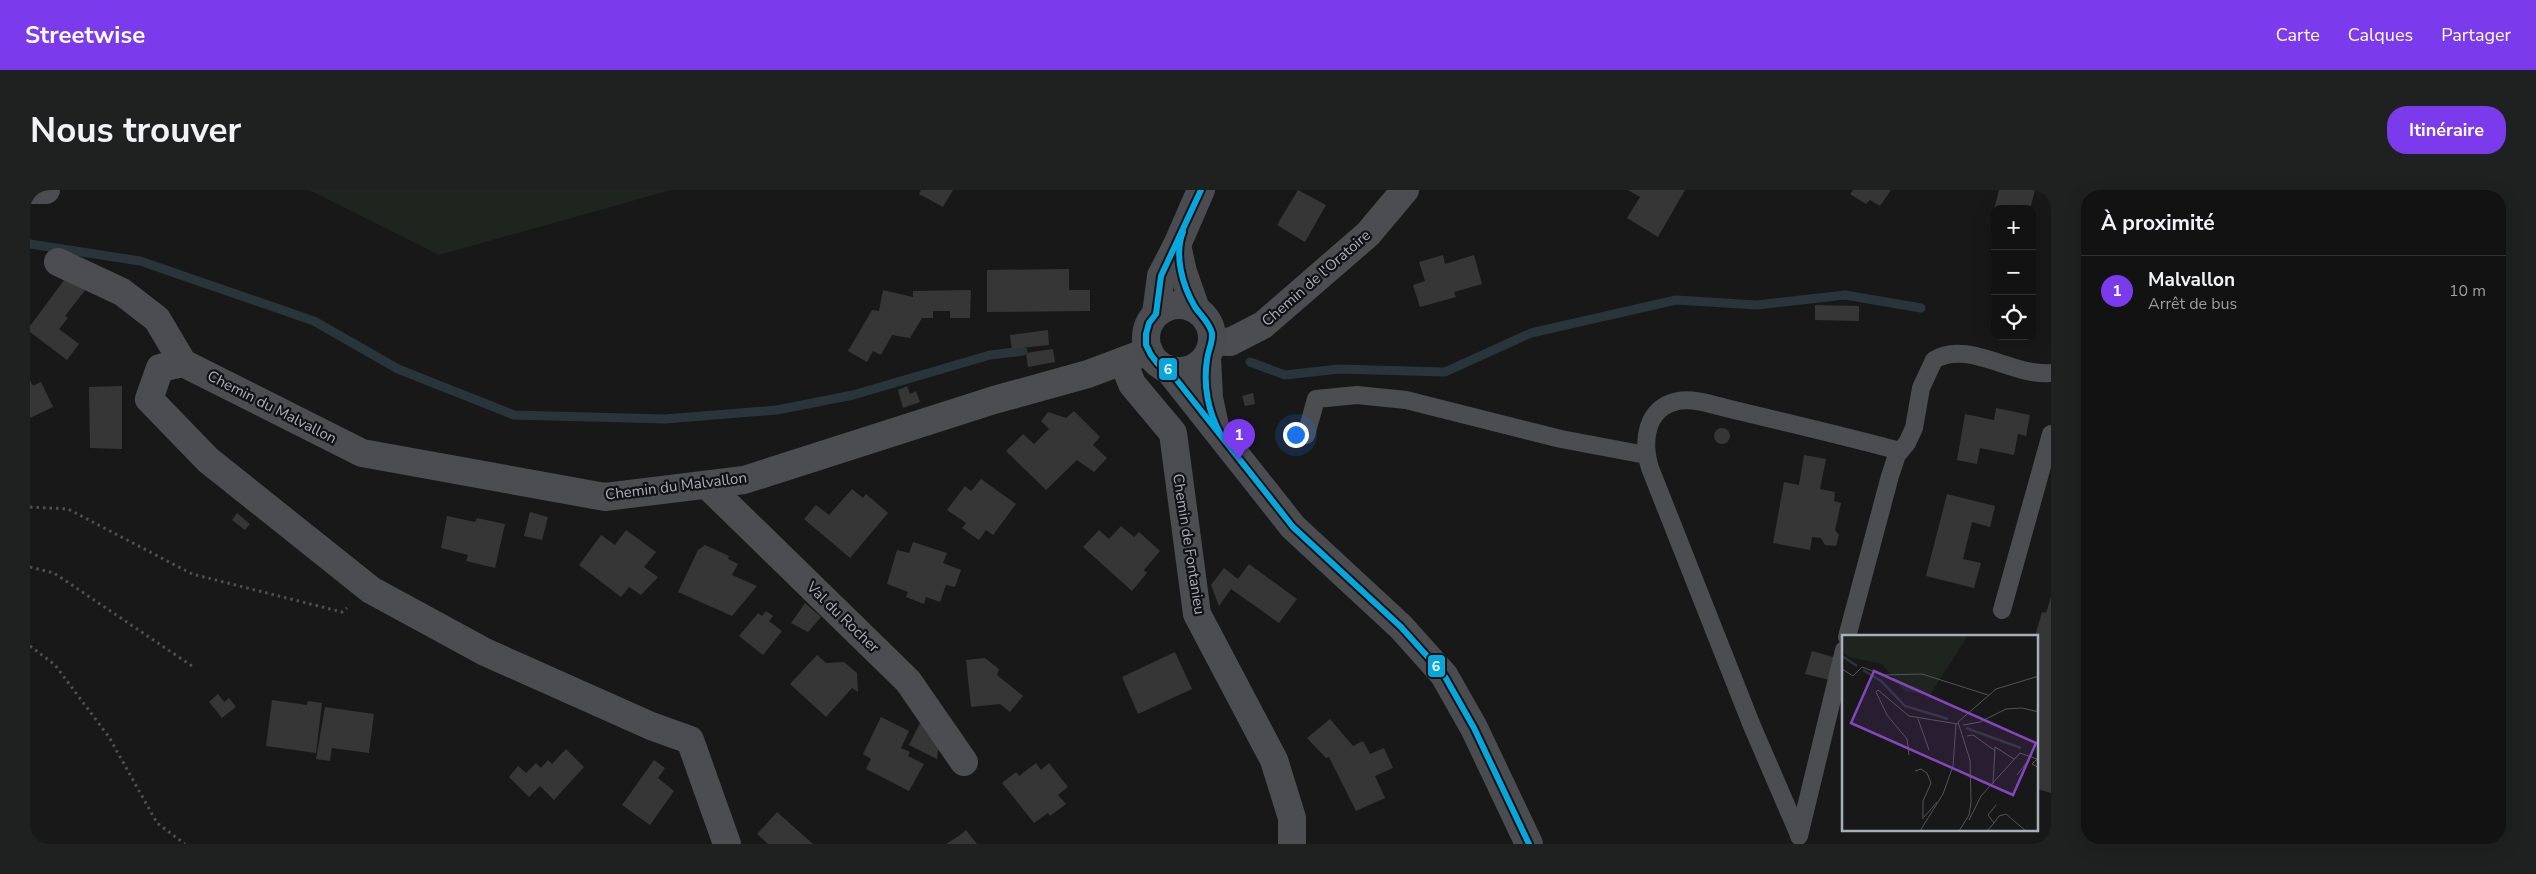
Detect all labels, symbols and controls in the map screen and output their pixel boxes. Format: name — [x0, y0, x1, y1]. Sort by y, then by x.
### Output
text: Streetwise — [25, 19, 145, 51]
text: Carte — [2276, 23, 2320, 47]
text: Calques — [2348, 23, 2413, 47]
text: Partager — [2441, 23, 2511, 47]
button: Itinéraire — [2387, 106, 2506, 154]
text: Nous trouver — [30, 107, 241, 154]
map controls — [1991, 205, 2036, 340]
button: + — [1991, 205, 2036, 250]
text: À proximité — [2101, 209, 2215, 237]
street label: Chemin de l'Oratoire — [1257, 225, 1375, 331]
button: − — [1991, 250, 2036, 295]
text: Malvallon — [2148, 267, 2235, 293]
text: 1 — [2112, 280, 2122, 302]
text: 10 m — [2449, 280, 2486, 302]
text: Arrêt de bus — [2148, 293, 2237, 315]
button: locate — [1991, 295, 2036, 340]
line badge: 6 — [1158, 357, 1178, 381]
text: 6 — [1164, 360, 1172, 379]
street label: Chemin du Malvallon — [204, 366, 340, 448]
pin: 1 — [1223, 419, 1255, 460]
your location — [1283, 422, 1309, 448]
street label: Chemin du Malvallon — [604, 467, 748, 505]
street label: Chemin de Fontanieu — [1168, 472, 1210, 616]
street label: Val du Rocher — [802, 577, 884, 657]
inset map — [1842, 635, 2038, 832]
line badge: 6 — [1427, 654, 1446, 678]
text: 6 — [1432, 657, 1440, 676]

